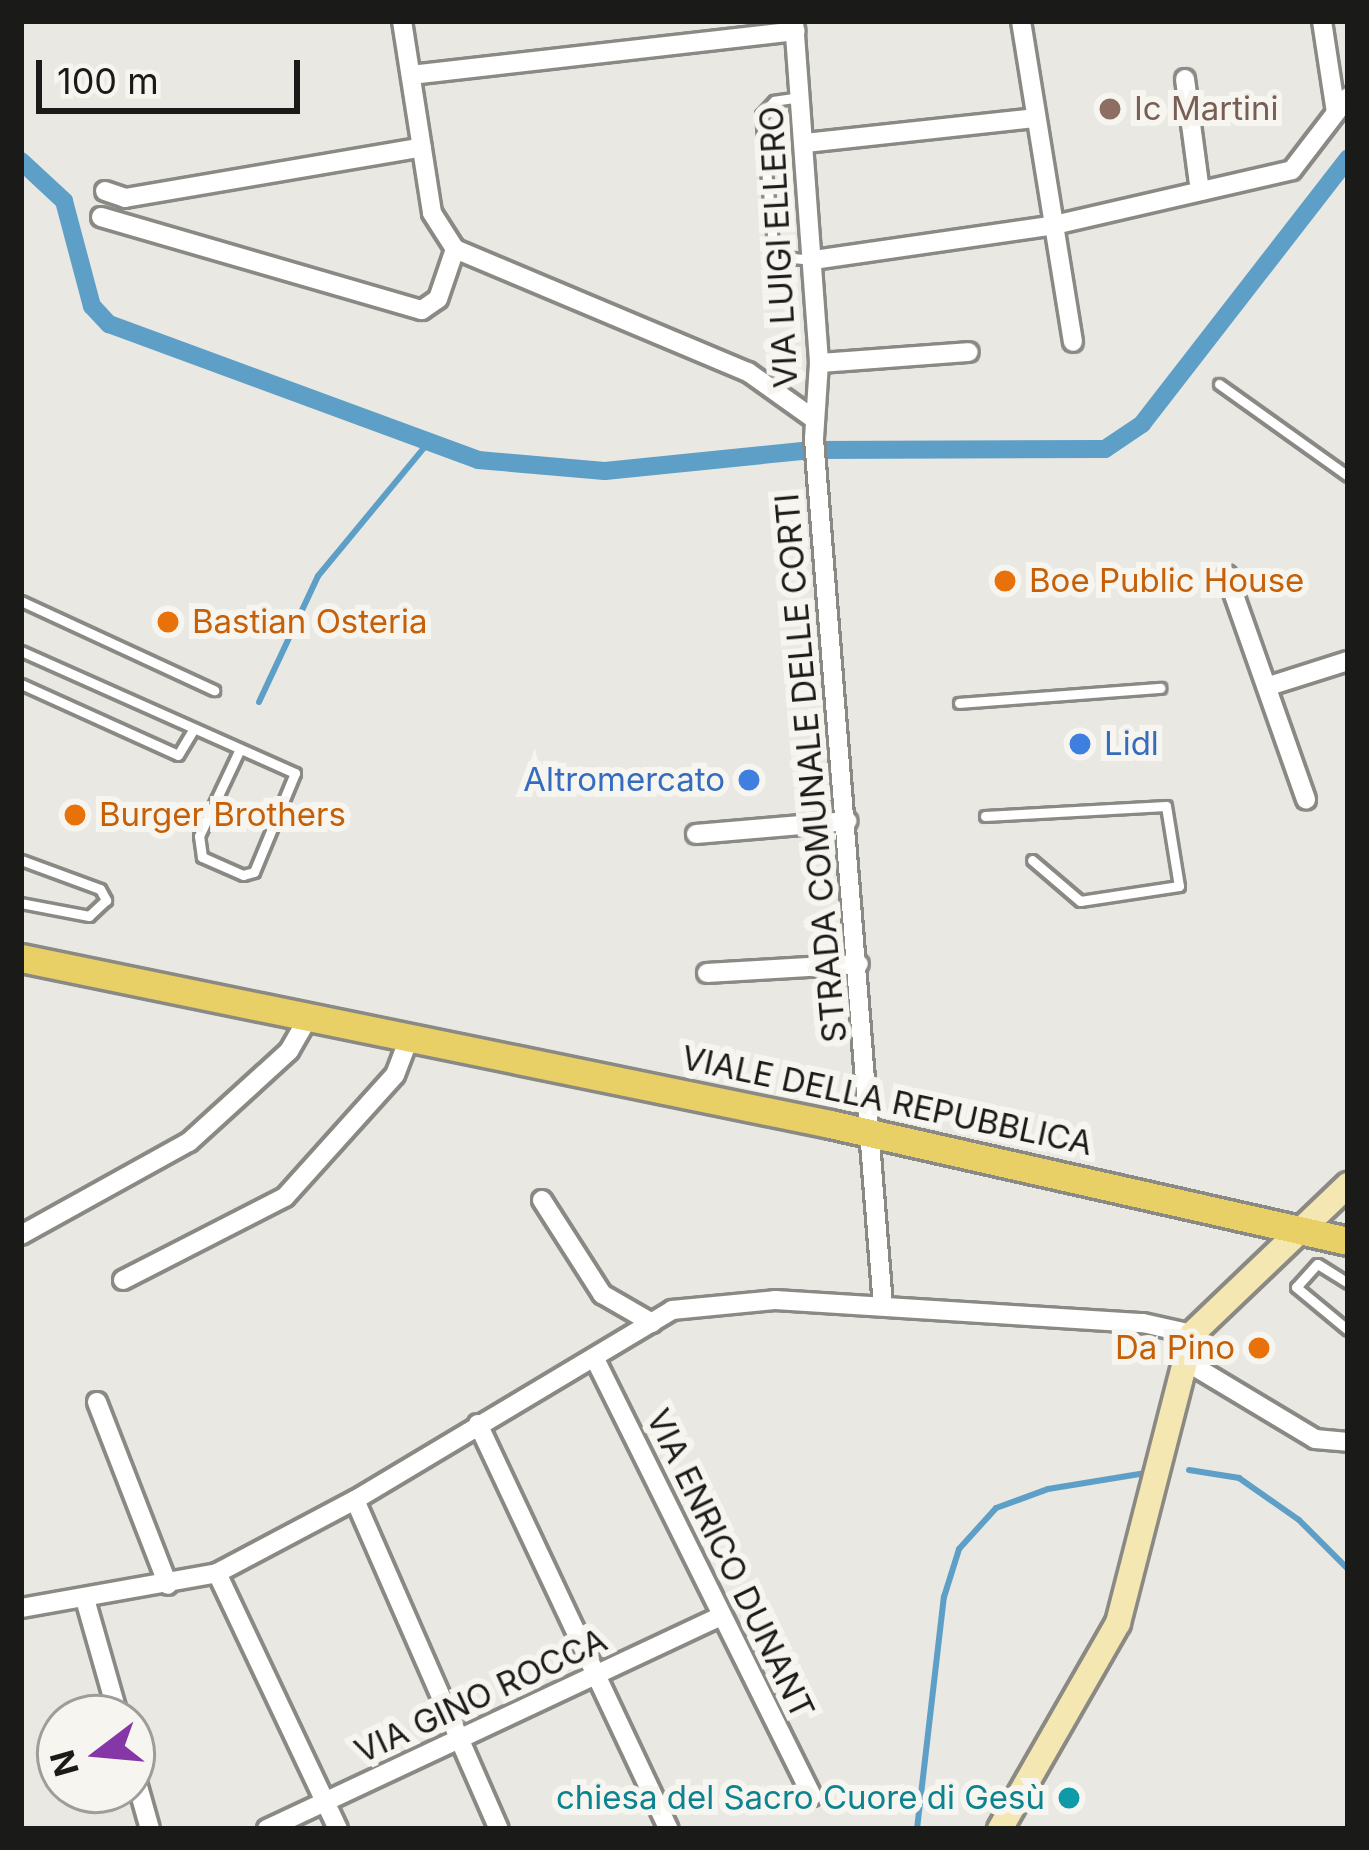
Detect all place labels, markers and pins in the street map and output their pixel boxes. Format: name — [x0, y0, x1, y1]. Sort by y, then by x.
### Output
place label: Ic Martini — [1134, 89, 1279, 129]
marker: Ic Martini — [1097, 96, 1123, 122]
place label: Boe Public House — [1029, 561, 1304, 601]
marker: Boe Public House — [992, 568, 1018, 594]
place label: Bastian Osteria — [192, 602, 427, 642]
marker: Bastian Osteria — [155, 609, 181, 635]
place label: Lidl — [1104, 724, 1159, 764]
marker: Lidl — [1067, 731, 1093, 757]
place label: Altromercato — [523, 760, 725, 800]
marker: Altromercato — [736, 767, 762, 793]
place label: Burger Brothers — [99, 795, 346, 835]
marker: Burger Brothers — [62, 802, 88, 828]
place label: Da Pino — [1115, 1328, 1235, 1368]
marker: Da Pino — [1246, 1335, 1272, 1361]
place label: chiesa del Sacro Cuore di Gesù — [556, 1778, 1045, 1818]
marker: chiesa del Sacro Cuore di Gesù — [1056, 1785, 1082, 1811]

